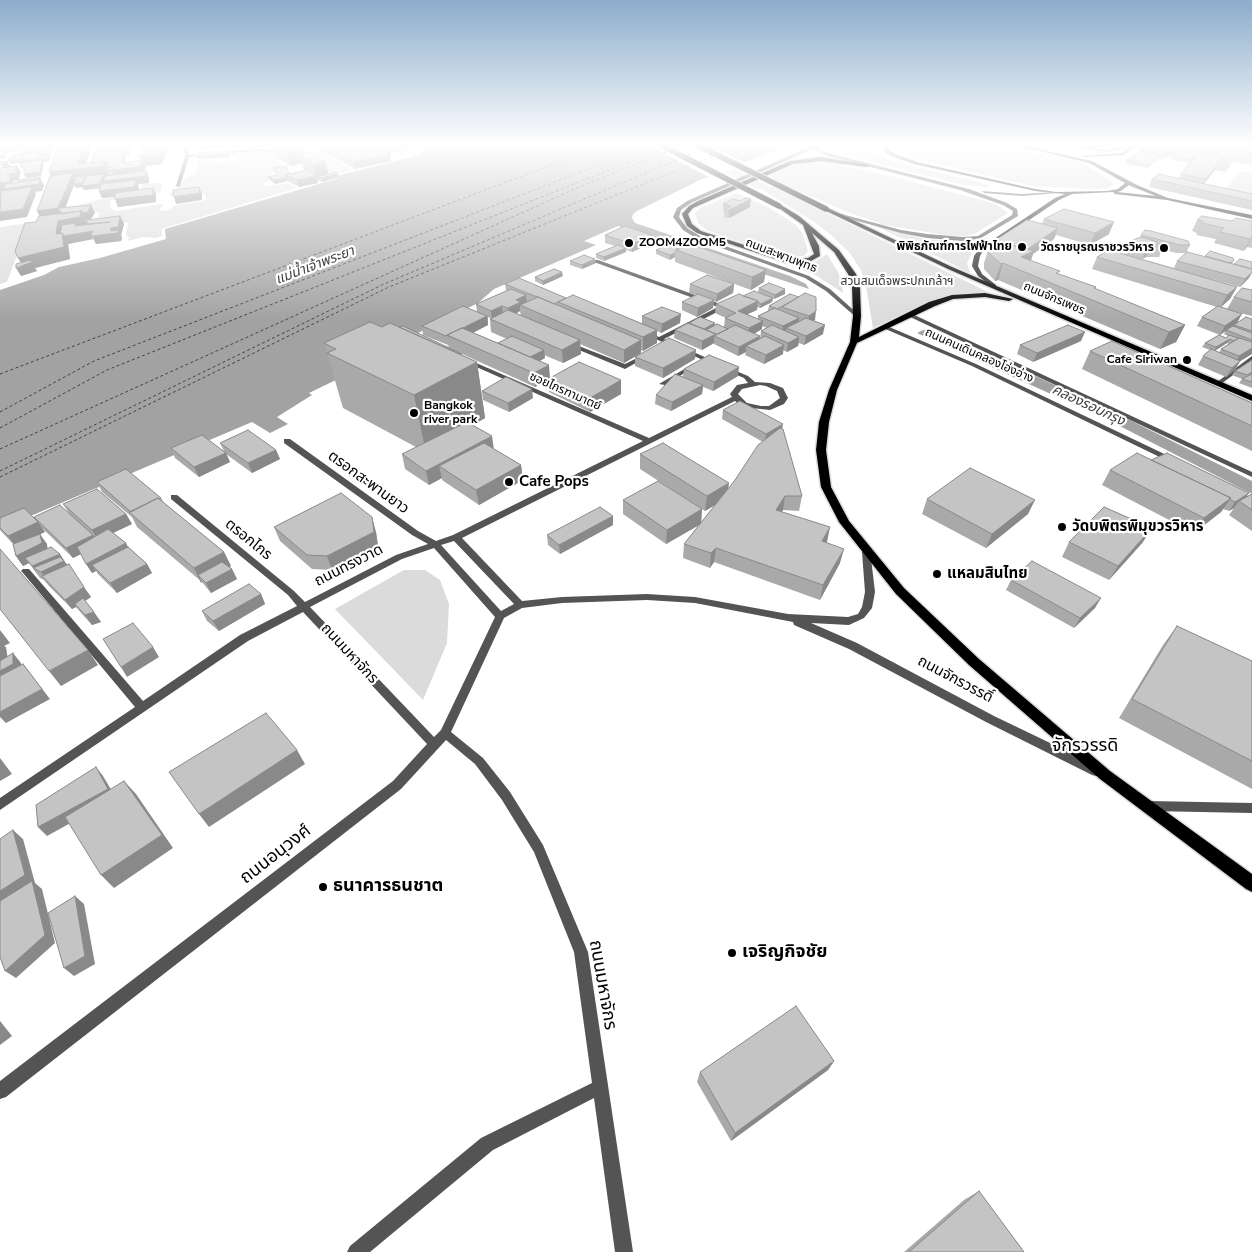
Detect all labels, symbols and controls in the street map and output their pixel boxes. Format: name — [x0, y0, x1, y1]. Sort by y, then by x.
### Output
place label: ZOOM4ZOOM5 — [639, 236, 726, 250]
street label: ถนนสะพานพุทธ — [743, 236, 819, 276]
marker: ZOOM4ZOOM5 — [623, 237, 635, 249]
place label: พิพิธภัณฑ์การไฟฟ้าไทย — [896, 240, 1012, 254]
marker: พิพิธภัณฑ์การไฟฟ้าไทย — [1016, 241, 1028, 253]
place label: วัดราชบุรณราชวรวิหาร — [1040, 241, 1154, 255]
marker: วัดราชบุรณราชวรวิหาร — [1158, 242, 1170, 254]
water label: แม่น้ำเจ้าพระยา — [273, 243, 357, 289]
park label: สวนสมเด็จพระปกเกล้าฯ — [841, 275, 953, 289]
street label: ถนนจักรเพชร — [1021, 280, 1087, 318]
street label: ถนนคนเดินคลองโอ่งอ่าง — [922, 326, 1036, 386]
place label: Cafe Siriwan — [1106, 353, 1177, 367]
marker: Cafe Siriwan — [1181, 354, 1193, 366]
street label: ซอยไกรฑามาตย์ — [527, 370, 603, 414]
water label: คลองรอบกรุง — [1049, 382, 1127, 430]
place label: Bangkok river park — [424, 399, 477, 427]
marker: Bangkok river park — [408, 407, 420, 419]
street label: ตรอกสะพานยาว — [324, 447, 412, 519]
place label: Cafe Pops — [519, 473, 589, 491]
marker: Cafe Pops — [503, 476, 515, 488]
street label: ตรอกไกร — [221, 516, 275, 564]
place label: วัดบพิตรพิมุขวรวิหาร — [1072, 518, 1204, 536]
marker: วัดบพิตรพิมุขวรวิหาร — [1056, 521, 1068, 533]
street label: ถนนทรงวาด — [312, 541, 386, 591]
place label: แหลมสินไทย — [947, 565, 1028, 583]
marker: แหลมสินไทย — [931, 568, 943, 580]
street label: ถนนมหาจักร — [317, 620, 381, 688]
street label: ถนนจักรวรรดิ์ — [914, 653, 996, 707]
district label: จักรวรรดิ — [1052, 736, 1118, 758]
street label: ถนนอนุวงศ์ — [236, 821, 316, 889]
place label: ธนาคารธนชาต — [333, 876, 443, 898]
marker: ธนาคารธนชาต — [317, 881, 329, 893]
street label: ถนนมหาจักร — [583, 938, 621, 1032]
place label: เจริญกิจชัย — [742, 942, 828, 964]
marker: เจริญกิจชัย — [726, 947, 738, 959]

